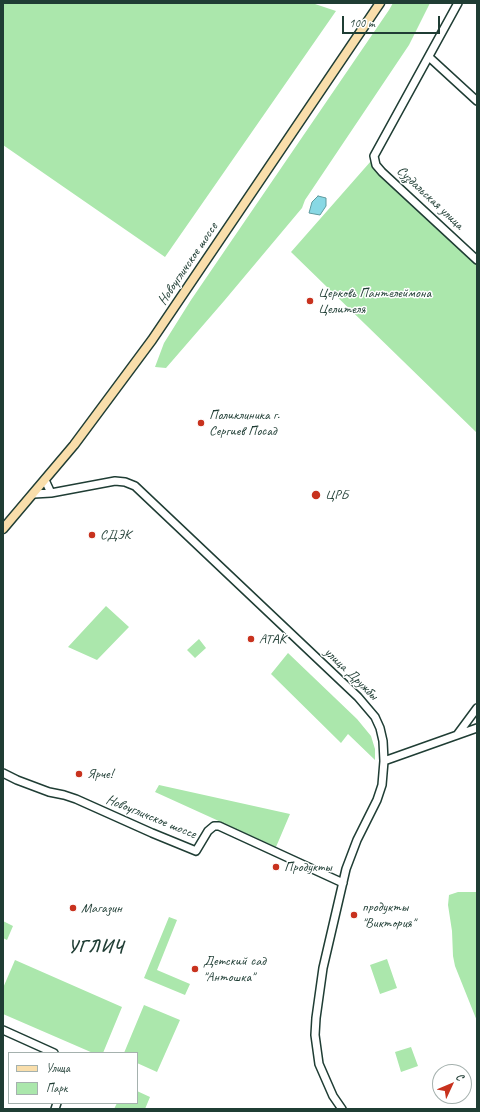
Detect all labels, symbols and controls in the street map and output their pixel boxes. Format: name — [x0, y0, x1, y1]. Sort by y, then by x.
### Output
scale bar — [344, 8, 442, 34]
text: 100 m — [349, 15, 375, 31]
street label: Суздальская улица — [393, 163, 467, 233]
street label: Новоугличское шоссе — [154, 220, 222, 308]
place label: Церковь Пантелеймона Целителя — [318, 285, 431, 318]
marker: Церковь Пантелеймона Целителя — [305, 296, 315, 306]
place label: Поликлиника г. Сергиев Посад — [209, 407, 280, 440]
marker: Поликлиника г. Сергиев Посад — [196, 418, 206, 428]
place label: ЦРБ — [325, 487, 348, 503]
marker: ЦРБ — [310, 489, 322, 501]
place label: СДЭК — [100, 527, 131, 543]
marker: СДЭК — [87, 530, 97, 540]
place label: АТАК — [259, 631, 286, 647]
marker: АТАК — [246, 634, 256, 644]
street label: улица Дружбы — [320, 644, 382, 704]
place label: Ярче! — [87, 766, 113, 782]
marker: Ярче! — [74, 769, 84, 779]
street label: Новоугличское шоссе — [103, 791, 199, 843]
place label: Продукты — [284, 859, 332, 875]
marker: Продукты — [271, 862, 281, 872]
place label: продукты "Виктория" — [362, 899, 415, 932]
place label: Магазин — [81, 900, 122, 916]
marker: Магазин — [68, 903, 78, 913]
marker: продукты "Виктория" — [349, 910, 359, 920]
district label: УГЛИЧ — [67, 936, 125, 958]
place label: Детский сад "Антошка" — [203, 953, 266, 986]
marker: Детский сад "Антошка" — [190, 964, 200, 974]
legend — [8, 1052, 138, 1104]
text: Улица — [46, 1060, 70, 1076]
north arrow — [432, 1064, 472, 1104]
text: С — [453, 1070, 467, 1083]
text: Парк — [46, 1080, 67, 1096]

